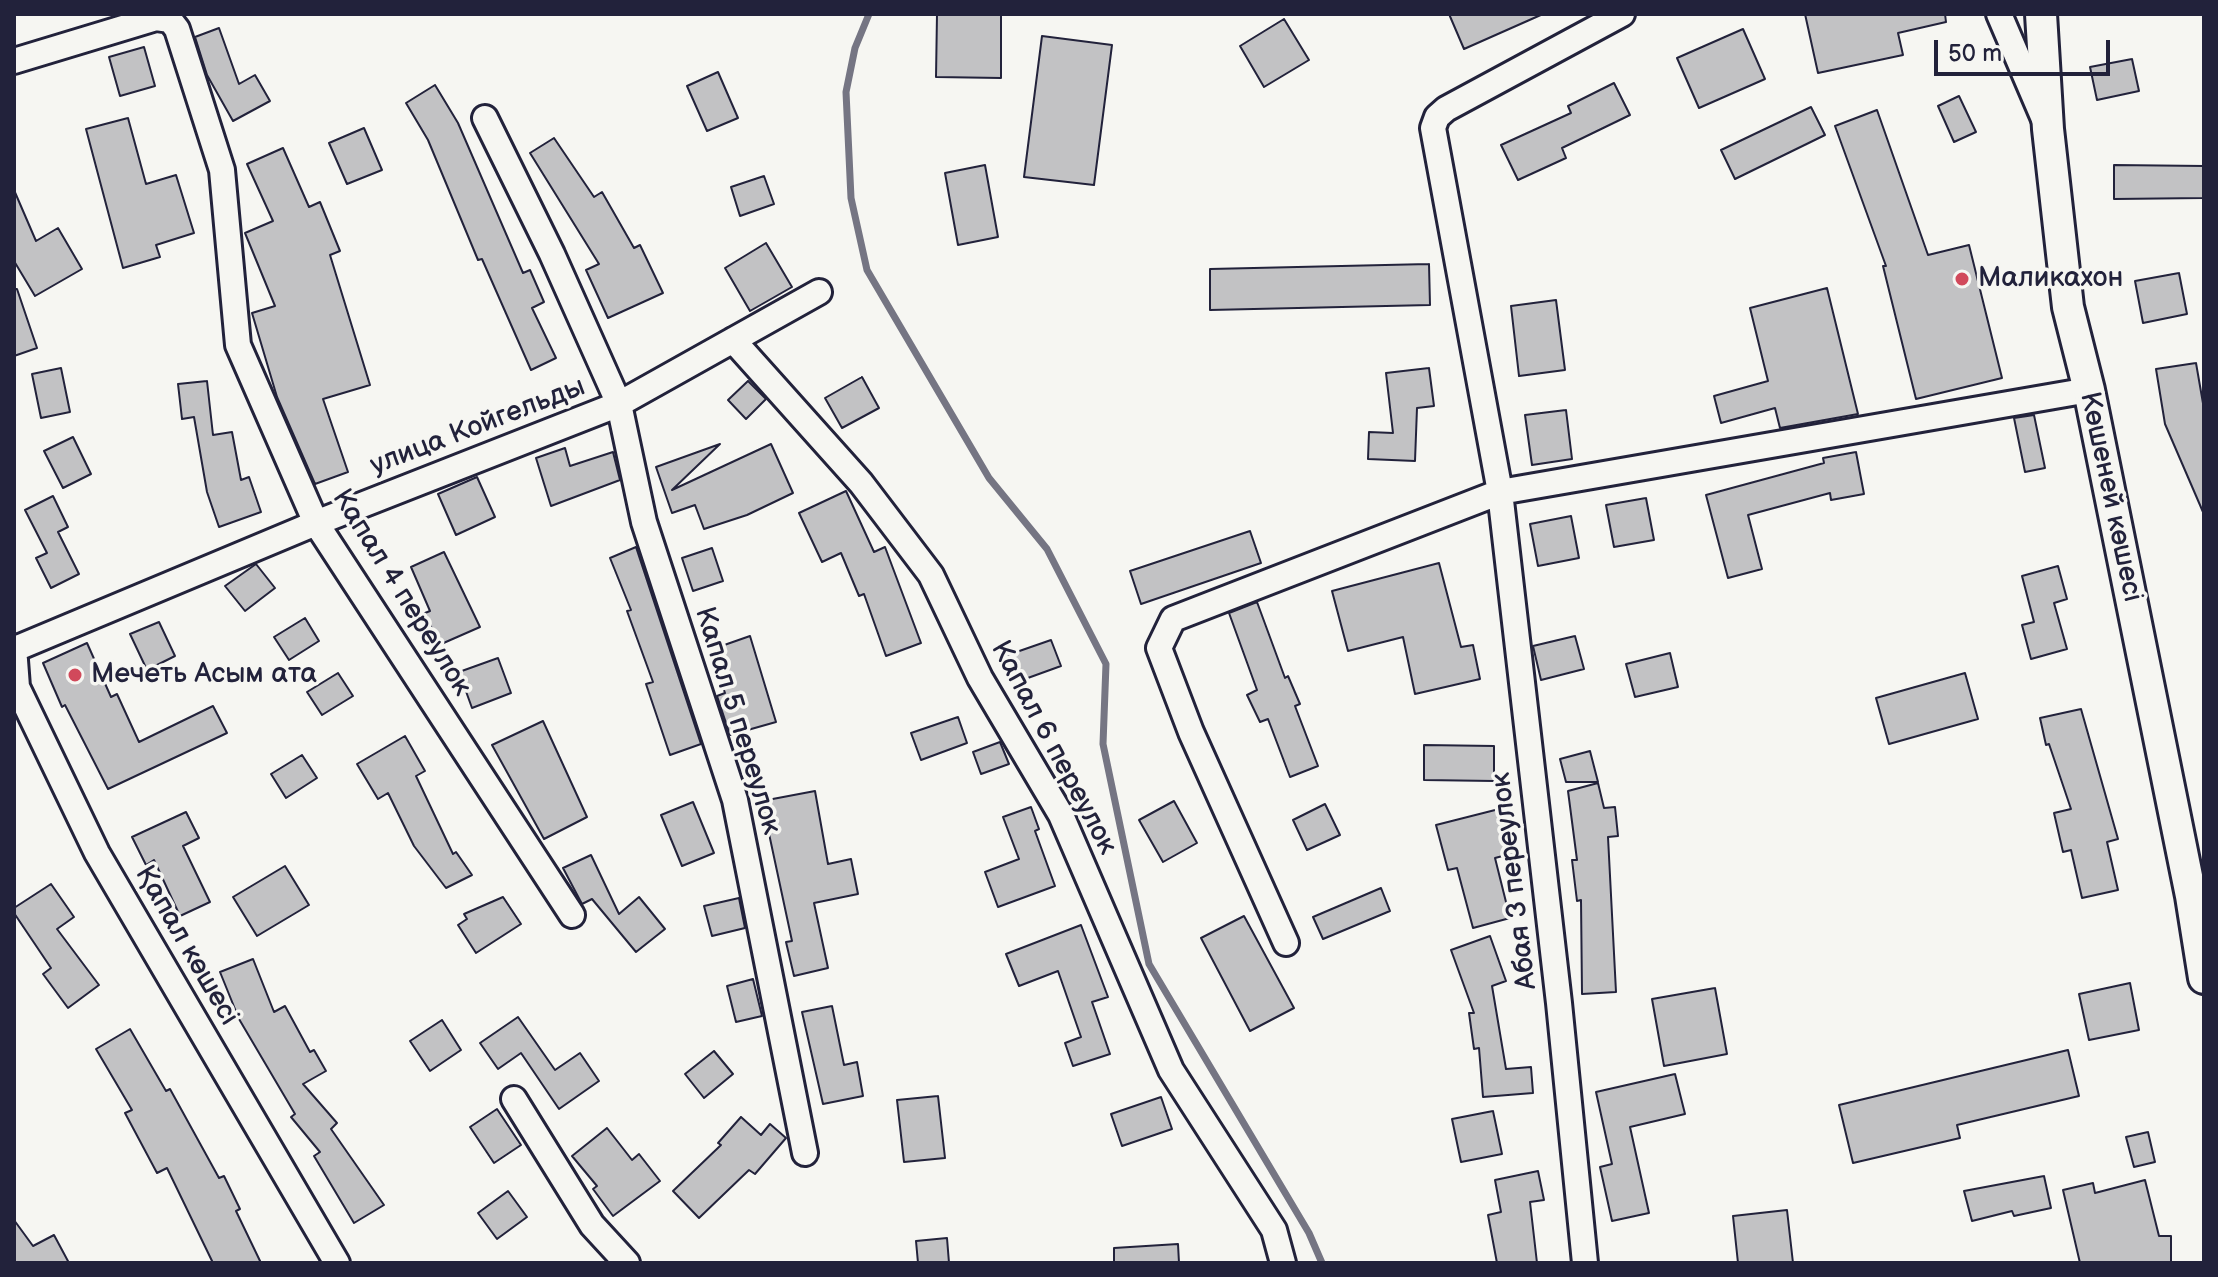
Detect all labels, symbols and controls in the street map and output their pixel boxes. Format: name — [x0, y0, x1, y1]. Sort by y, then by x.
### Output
scale bar — [1938, 24, 2114, 74]
text: 50 m — [1948, 39, 2002, 68]
place label: Маликахон — [1978, 262, 2123, 296]
marker: Маликахон — [1953, 270, 1971, 288]
street label: улица Койгельды — [366, 371, 590, 483]
street label: Көшеней көшесі — [2071, 389, 2149, 605]
street label: Капал 4 переулок — [324, 484, 478, 702]
street label: Капал 5 переулок — [686, 603, 788, 839]
street label: Капал 6 переулок — [983, 635, 1123, 861]
place label: Мечеть Асым ата — [91, 658, 317, 692]
marker: Мечеть Асым ата — [66, 666, 84, 684]
street label: Абая 3 переулок — [1485, 771, 1545, 991]
street label: Қапал көшесі — [127, 860, 245, 1032]

